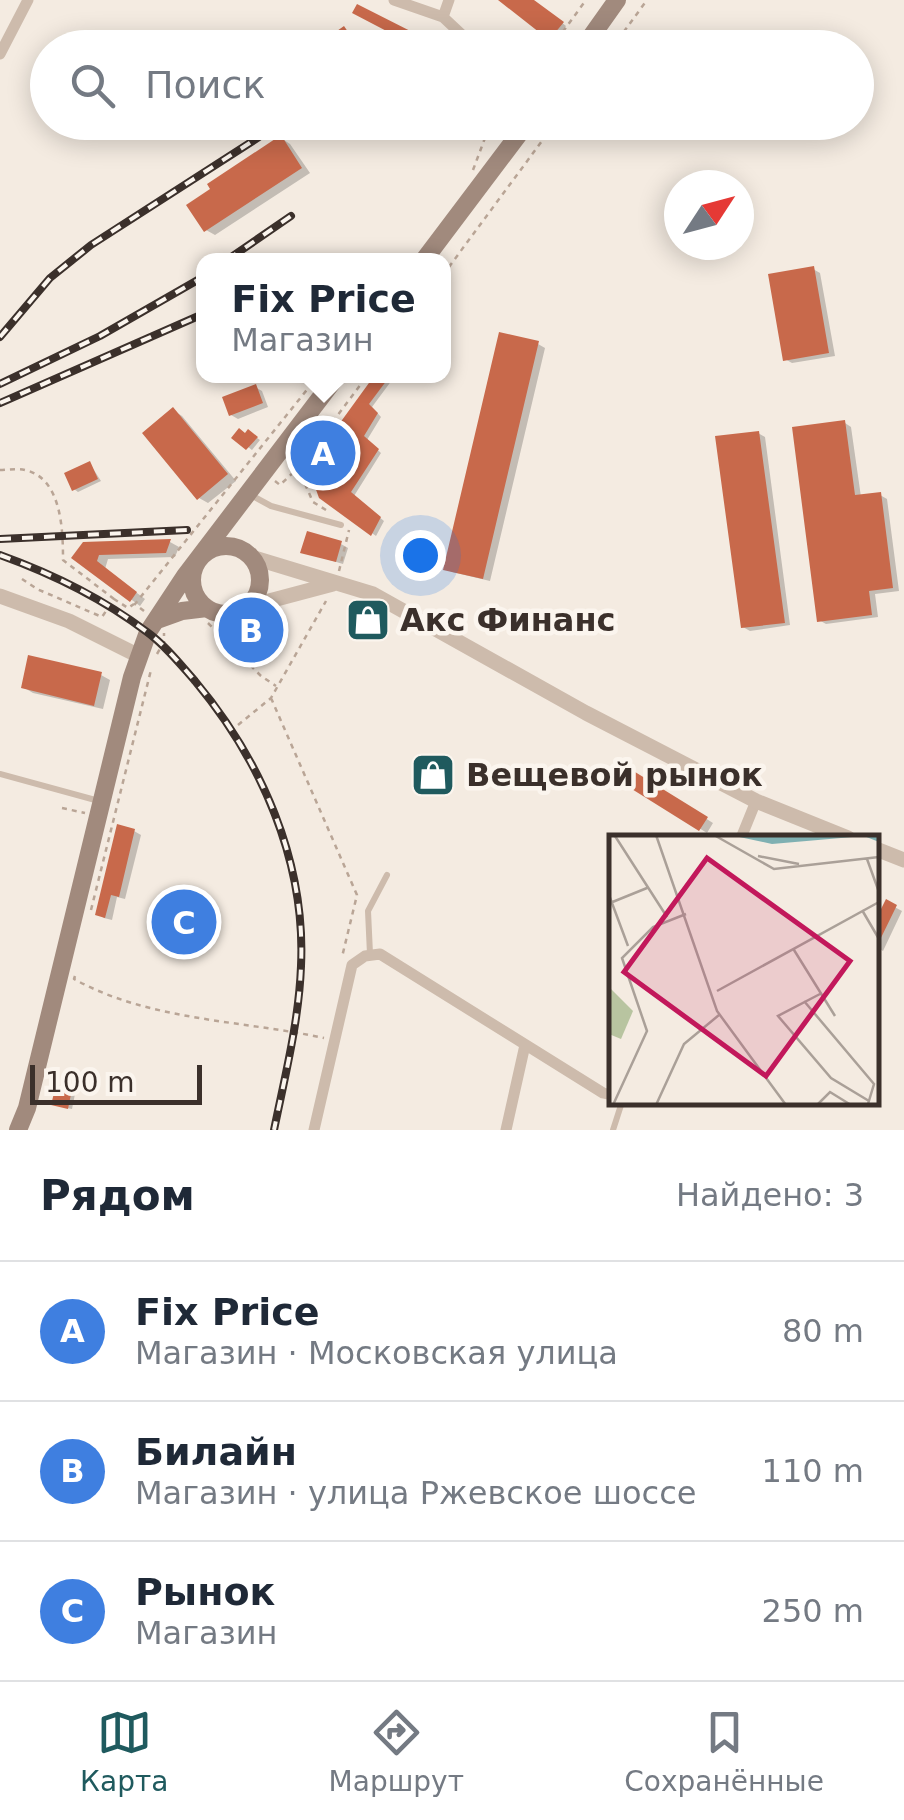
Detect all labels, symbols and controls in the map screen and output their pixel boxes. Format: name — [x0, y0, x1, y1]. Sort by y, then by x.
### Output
search box — [30, 30, 874, 140]
icon: search — [65, 58, 120, 113]
text: Поиск — [145, 63, 265, 107]
north arrow — [664, 170, 754, 260]
popup — [196, 253, 451, 383]
text: Fix Price — [231, 277, 416, 321]
text: Магазин — [231, 321, 374, 359]
pin: A — [290, 416, 356, 490]
your location — [395, 530, 446, 581]
pin: B — [218, 592, 284, 668]
shop icon: Акс Финанс — [345, 597, 391, 643]
place label: Акс Финанс — [400, 601, 616, 639]
shop icon: Вещевой рынок — [410, 752, 456, 798]
place label: Вещевой рынок — [466, 756, 763, 794]
inset map — [609, 835, 879, 1105]
pin: C — [152, 884, 216, 960]
scale bar — [30, 1060, 202, 1104]
text: 100 m — [45, 1066, 135, 1099]
text: Рядом — [40, 1171, 195, 1220]
text: Найдено: 3 — [676, 1176, 864, 1214]
text: Fix Price — [135, 1290, 320, 1334]
text: A — [60, 1312, 85, 1350]
text: 80 m — [782, 1312, 864, 1350]
text: Магазин · Московская улица — [135, 1334, 618, 1372]
text: Билайн — [135, 1430, 297, 1474]
text: B — [60, 1452, 85, 1490]
text: 110 m — [762, 1452, 864, 1490]
text: Магазин · улица Ржевское шоссе — [135, 1474, 696, 1512]
text: Рынок — [135, 1570, 275, 1614]
text: C — [61, 1592, 84, 1630]
text: 250 m — [762, 1592, 864, 1630]
text: Магазин — [135, 1614, 277, 1652]
tab: Карта — [80, 1705, 168, 1798]
tab: Маршрут — [329, 1705, 464, 1798]
tab: Сохранённые — [624, 1705, 824, 1798]

